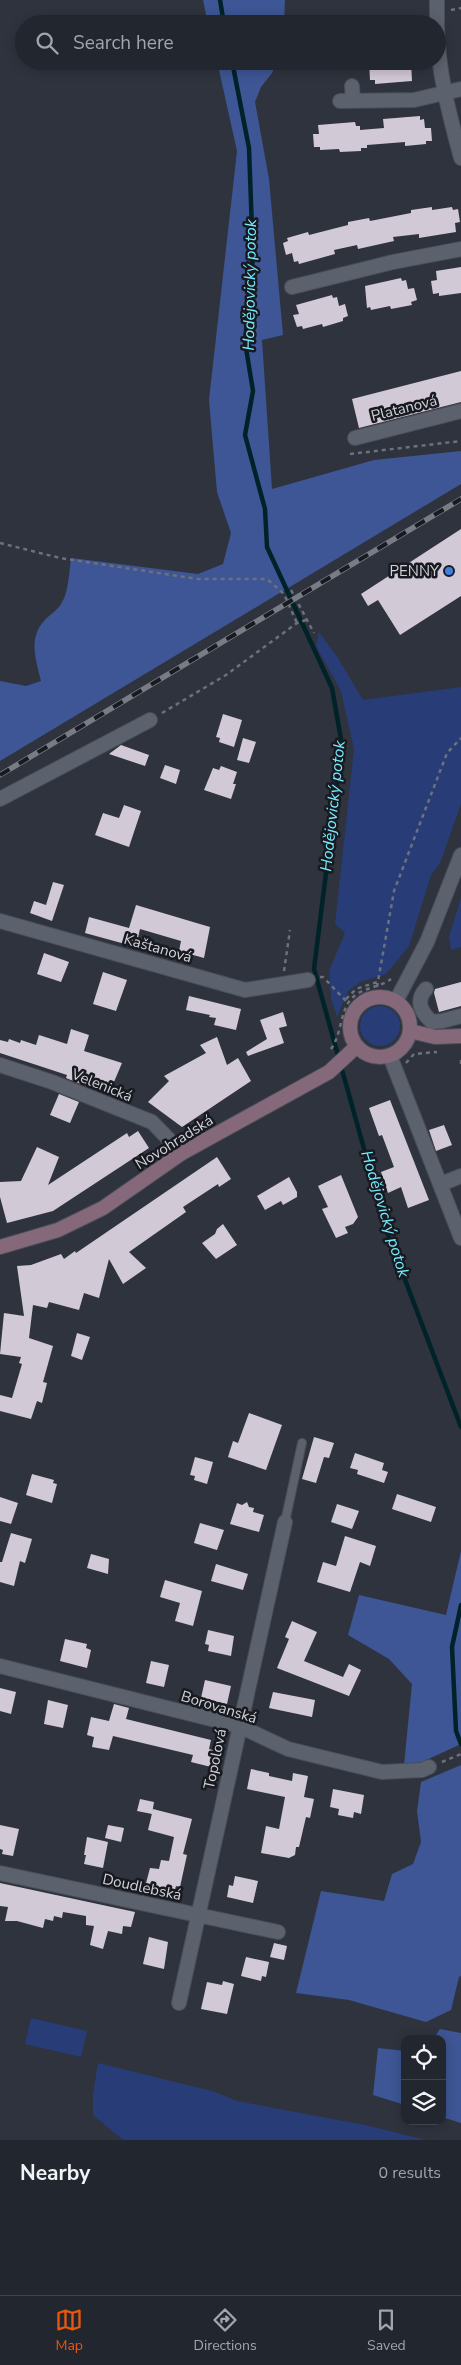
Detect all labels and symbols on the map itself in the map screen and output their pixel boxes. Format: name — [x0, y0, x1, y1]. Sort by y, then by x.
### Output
water label: Hodějovický potok — [238, 218, 262, 351]
street label: Platanová — [369, 390, 439, 426]
place label: PENNY — [390, 561, 440, 581]
marker: PENNY — [443, 565, 455, 577]
water label: Hodějovický potok — [315, 738, 351, 873]
street label: Kaštanová — [122, 929, 194, 967]
street label: Velenická — [68, 1063, 135, 1106]
street label: Novohradská — [131, 1110, 217, 1174]
water label: Hodějovický potok — [355, 1148, 415, 1281]
street label: Borovanská — [178, 1686, 260, 1728]
street label: Topolová — [199, 1727, 231, 1791]
street label: Doudlebská — [101, 1869, 183, 1905]

